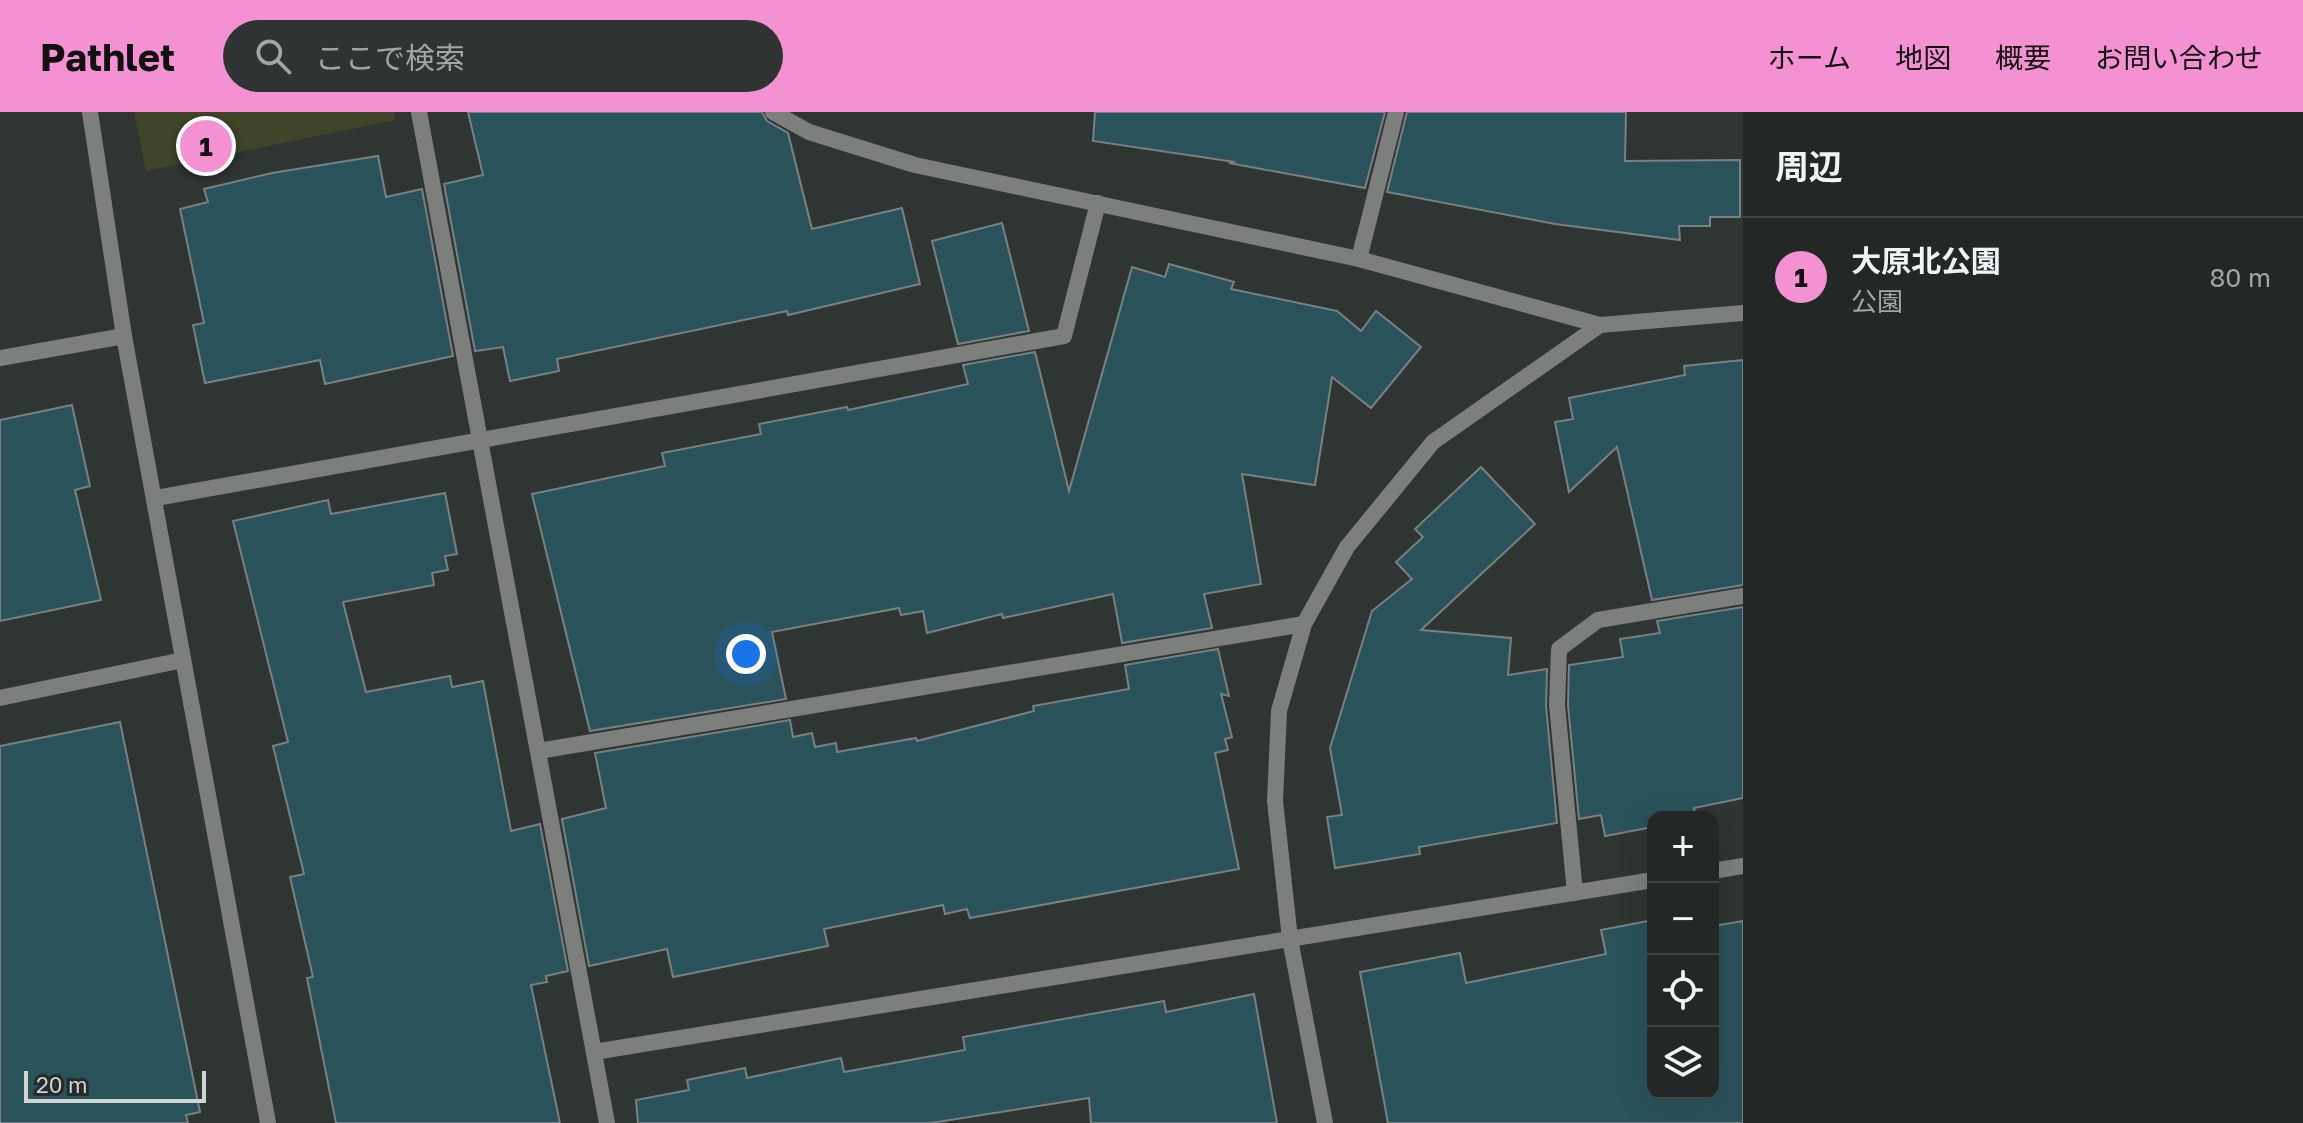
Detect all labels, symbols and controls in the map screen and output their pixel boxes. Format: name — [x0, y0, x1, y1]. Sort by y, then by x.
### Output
search box — [223, 20, 783, 92]
text: Pathlet — [40, 34, 175, 79]
icon: search — [251, 34, 295, 78]
text: ここで検索 — [315, 40, 465, 76]
text: ホーム — [1768, 41, 1851, 74]
text: 地図 — [1895, 41, 1951, 74]
text: 概要 — [1995, 41, 2051, 74]
text: お問い合わせ — [2095, 41, 2263, 74]
pin: 1 — [180, 116, 232, 176]
text: 周辺 — [1775, 146, 1843, 186]
text: 大原北公園 — [1851, 243, 2001, 279]
text: 1 — [1794, 262, 1808, 293]
text: 80 m — [2210, 262, 2271, 293]
text: 公園 — [1851, 286, 1903, 317]
your location — [726, 634, 766, 674]
map controls — [1647, 811, 1719, 1099]
button: + — [1647, 811, 1719, 883]
button: − — [1647, 883, 1719, 955]
button: locate — [1647, 955, 1719, 1027]
button: layers — [1647, 1027, 1719, 1099]
scale bar — [24, 1067, 206, 1103]
text: 20 m — [36, 1071, 87, 1098]

